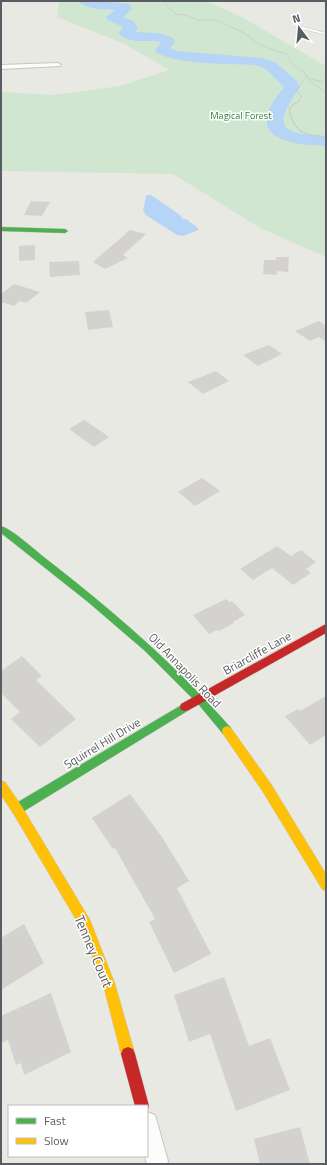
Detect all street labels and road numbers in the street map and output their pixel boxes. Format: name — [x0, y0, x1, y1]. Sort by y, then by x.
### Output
street label: Briarcliffe Lane — [219, 626, 295, 680]
street label: Old Annapolis Road — [144, 628, 226, 712]
street label: Squirrel Hill Drive — [60, 713, 144, 773]
street label: Tenney Court — [69, 911, 119, 991]

